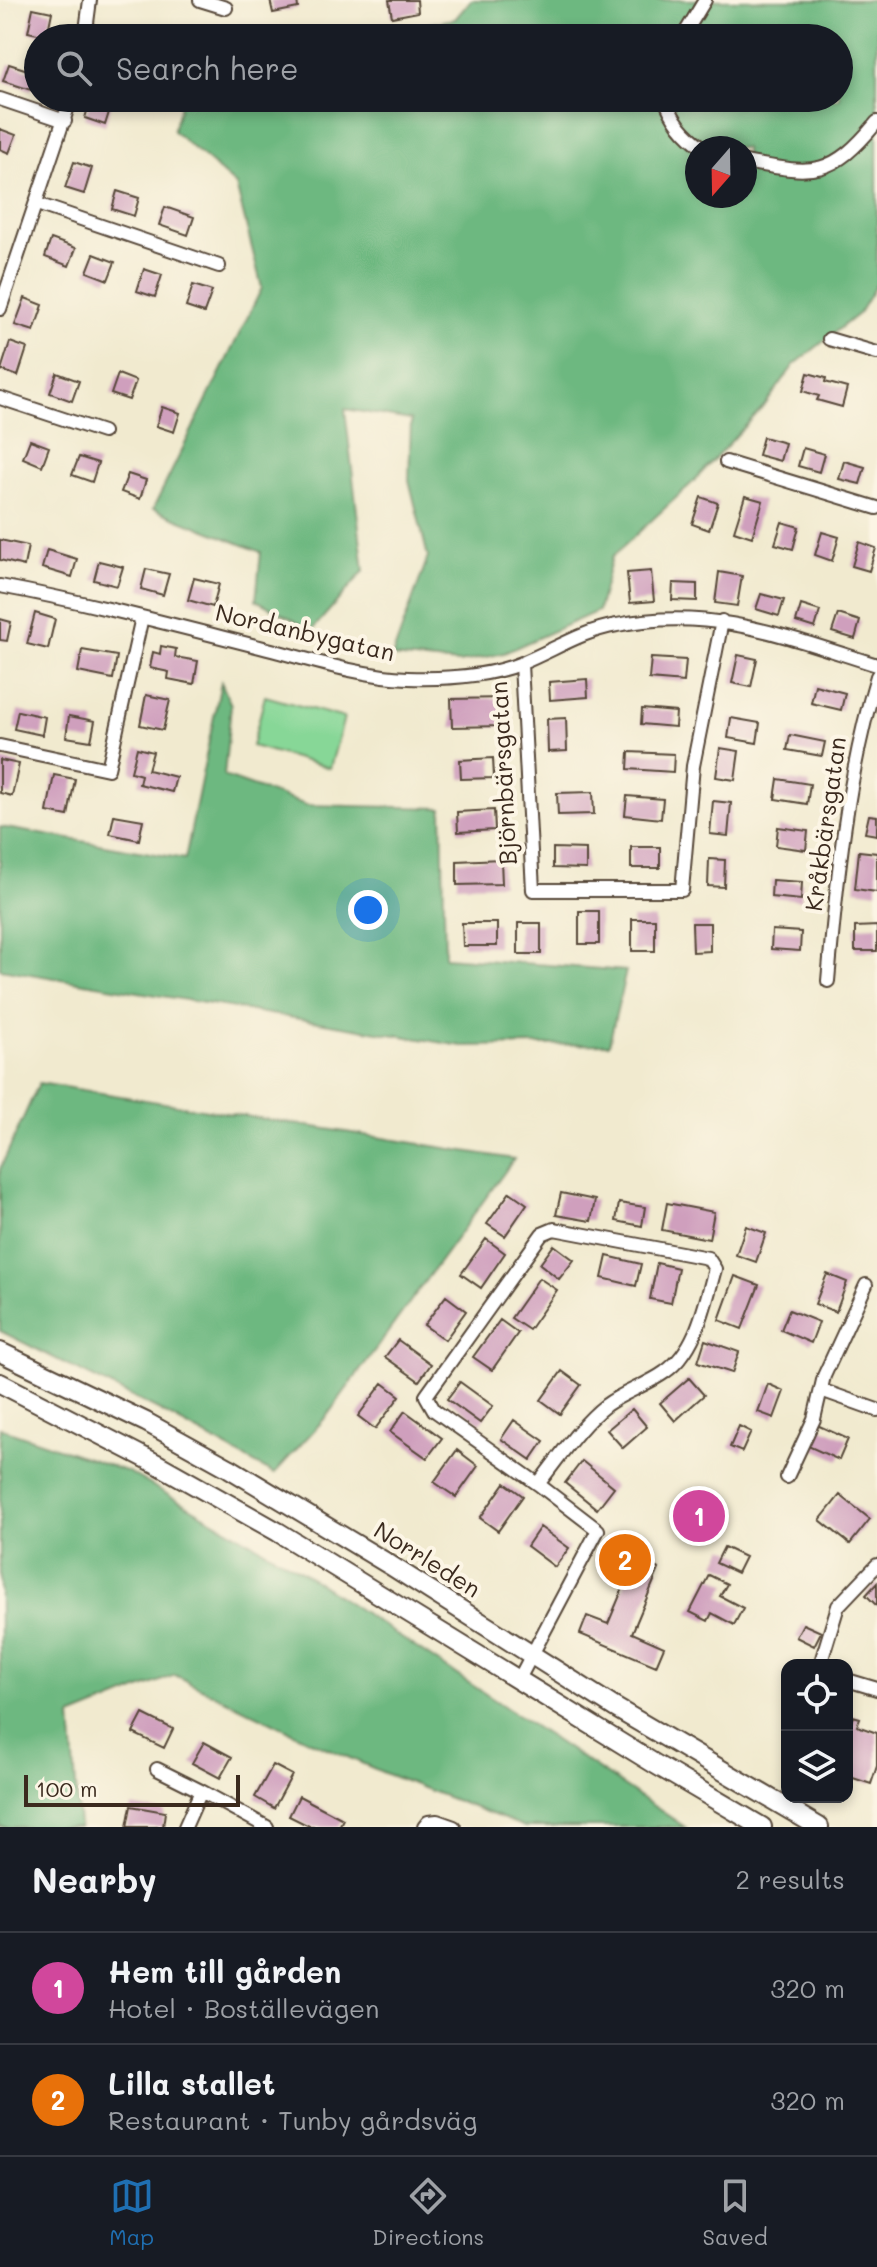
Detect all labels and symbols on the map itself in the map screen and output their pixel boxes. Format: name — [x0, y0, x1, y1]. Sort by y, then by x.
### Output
north arrow — [685, 136, 757, 208]
street label: Nordanbygatan — [213, 596, 398, 667]
street label: Björnbärsgatan — [482, 680, 523, 866]
street label: Kråkbärsgatan — [797, 735, 852, 913]
your location — [348, 890, 388, 930]
pin: 1 — [673, 1486, 725, 1546]
street label: Norrleden — [369, 1514, 487, 1604]
pin: 2 — [599, 1530, 651, 1590]
scale bar — [24, 1771, 240, 1807]

